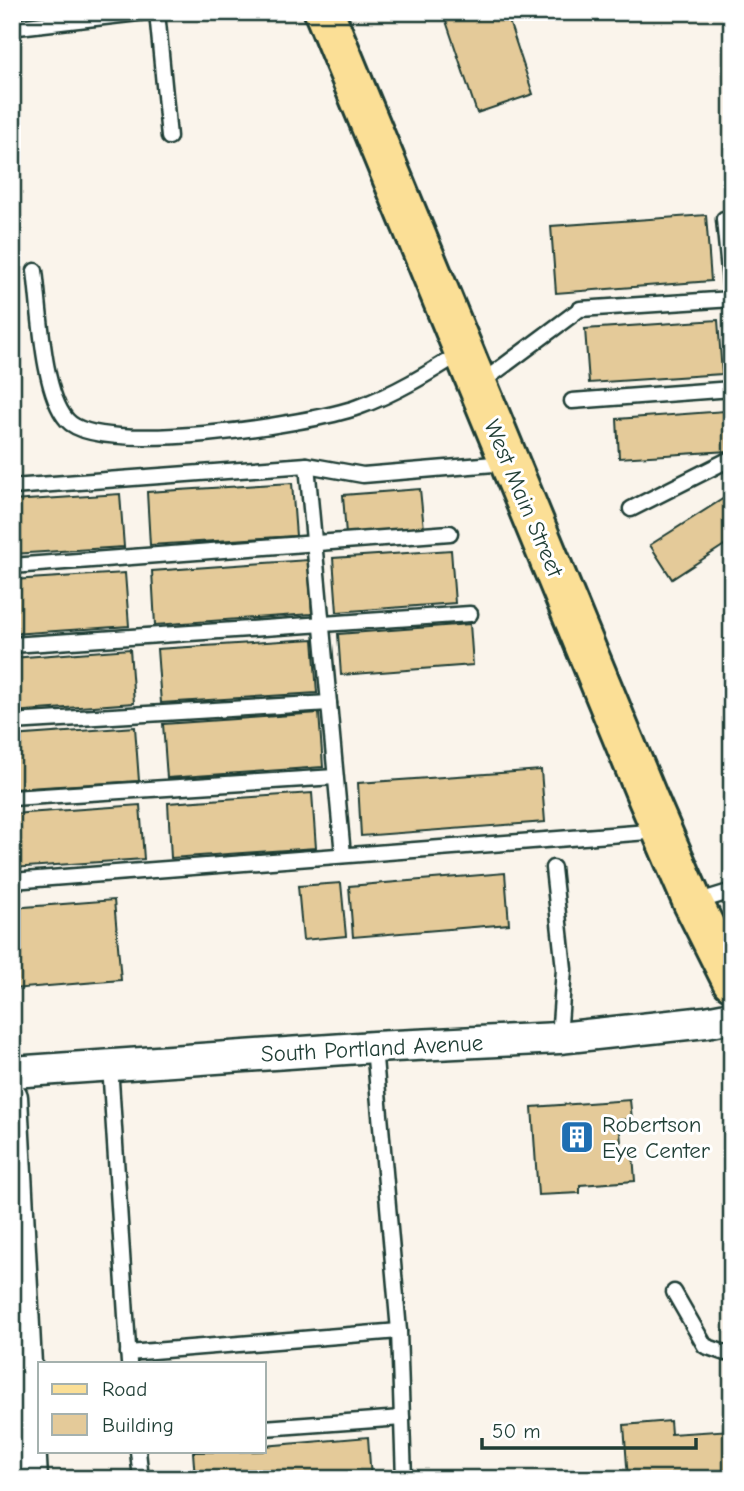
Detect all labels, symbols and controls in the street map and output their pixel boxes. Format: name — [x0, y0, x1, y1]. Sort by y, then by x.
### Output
street label: West Main Street — [478, 416, 569, 582]
street label: South Portland Avenue — [260, 1029, 484, 1068]
place label: Robertson Eye Center — [602, 1111, 711, 1164]
building icon: Robertson Eye Center — [558, 1118, 596, 1156]
legend — [38, 1362, 266, 1452]
text: Road — [102, 1377, 147, 1401]
scale bar — [482, 1407, 695, 1451]
text: Building — [102, 1413, 174, 1437]
text: 50 m — [492, 1419, 541, 1443]

